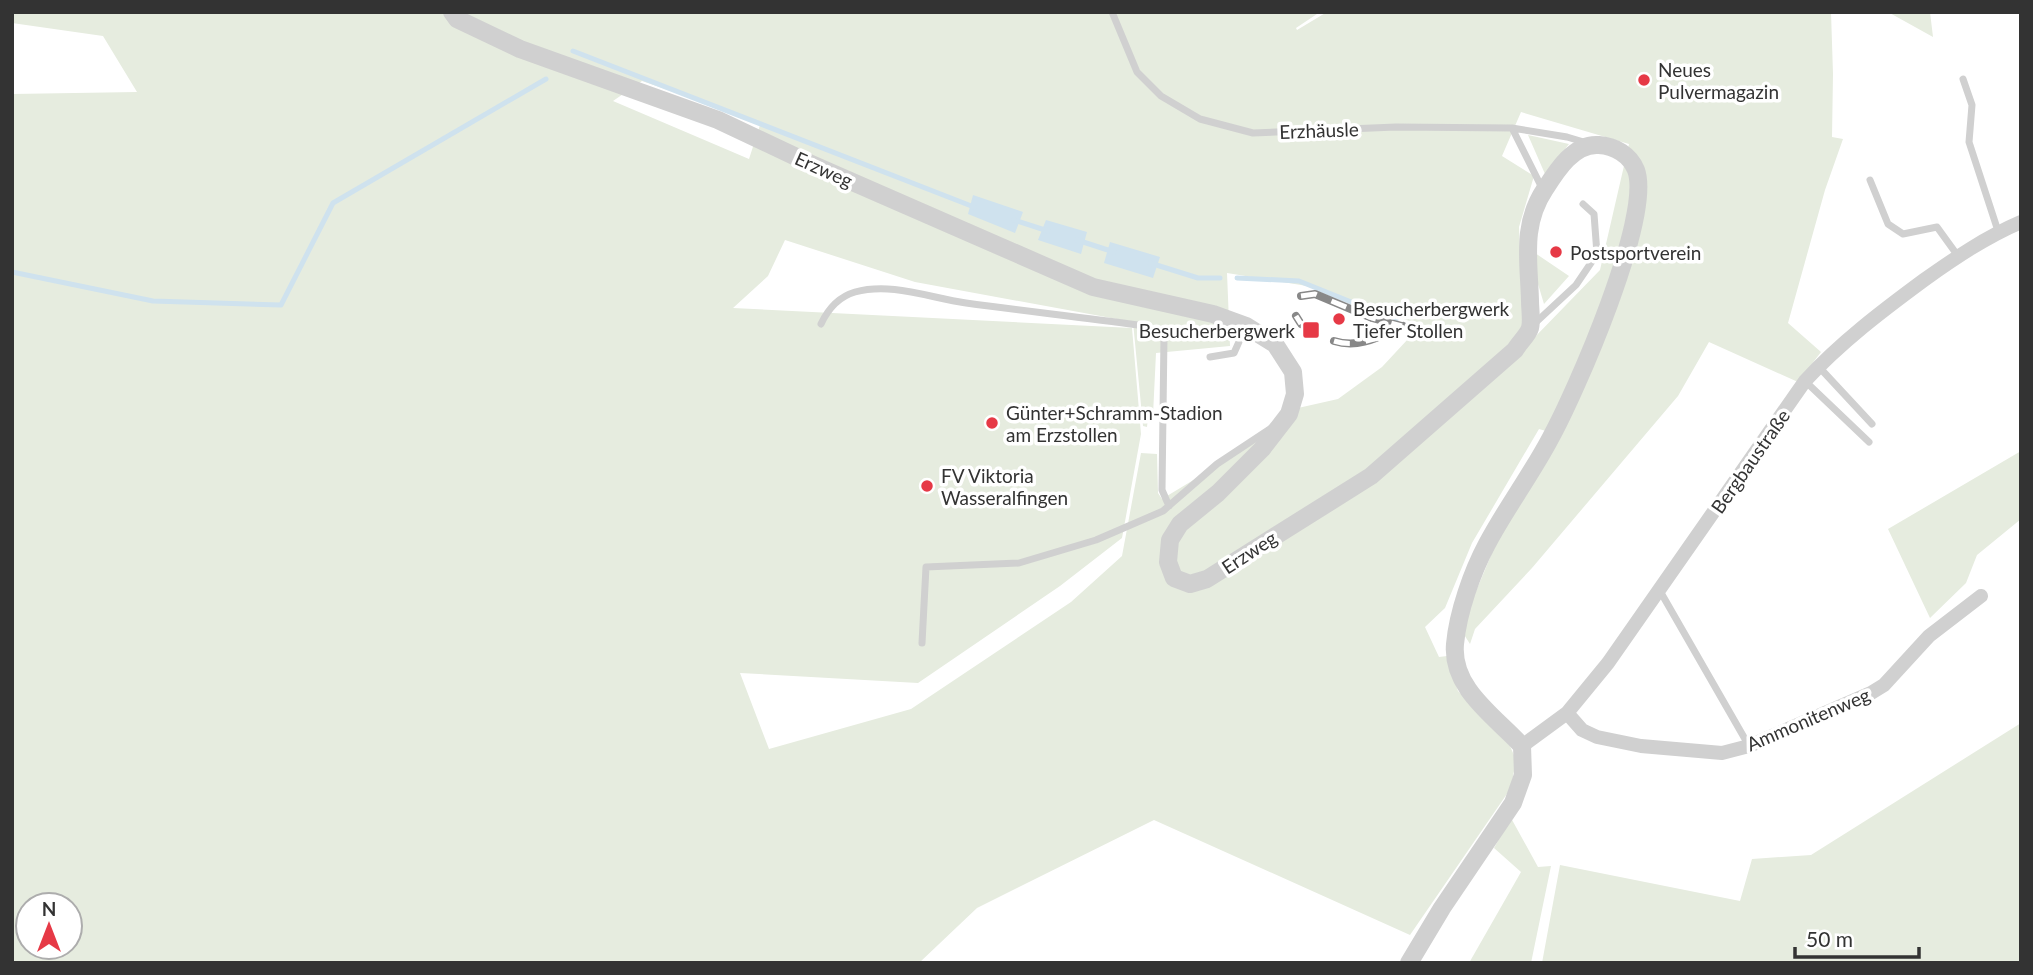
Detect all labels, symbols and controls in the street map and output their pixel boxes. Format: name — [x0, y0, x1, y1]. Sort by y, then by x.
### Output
place label: Neues Pulvermagazin — [1658, 58, 1779, 103]
marker: Neues Pulvermagazin — [1636, 72, 1652, 88]
street label: Erzhäusle — [1279, 117, 1359, 143]
street label: Erzweg — [791, 146, 857, 192]
place label: Postsportverein — [1570, 241, 1701, 264]
marker: Postsportverein — [1548, 244, 1564, 260]
place label: Besucherbergwerk Tiefer Stollen — [1353, 297, 1510, 342]
marker: Besucherbergwerk Tiefer Stollen — [1331, 311, 1347, 327]
place label: Besucherbergwerk — [1139, 319, 1295, 342]
marker: Besucherbergwerk — [1301, 320, 1321, 340]
place label: Günter+Schramm-Stadion am Erzstollen — [1006, 401, 1223, 446]
street label: Bergbaustraße — [1706, 405, 1794, 517]
marker: Günter+Schramm-Stadion am Erzstollen — [984, 415, 1000, 431]
place label: FV Viktoria Wasseralfingen — [941, 464, 1068, 509]
marker: FV Viktoria Wasseralfingen — [919, 478, 935, 494]
street label: Erzweg — [1217, 526, 1281, 578]
street label: Ammonitenweg — [1743, 683, 1873, 755]
north arrow — [14, 891, 84, 961]
text: N — [42, 897, 56, 920]
scale bar — [1795, 916, 1919, 960]
text: 50 m — [1806, 926, 1853, 951]

